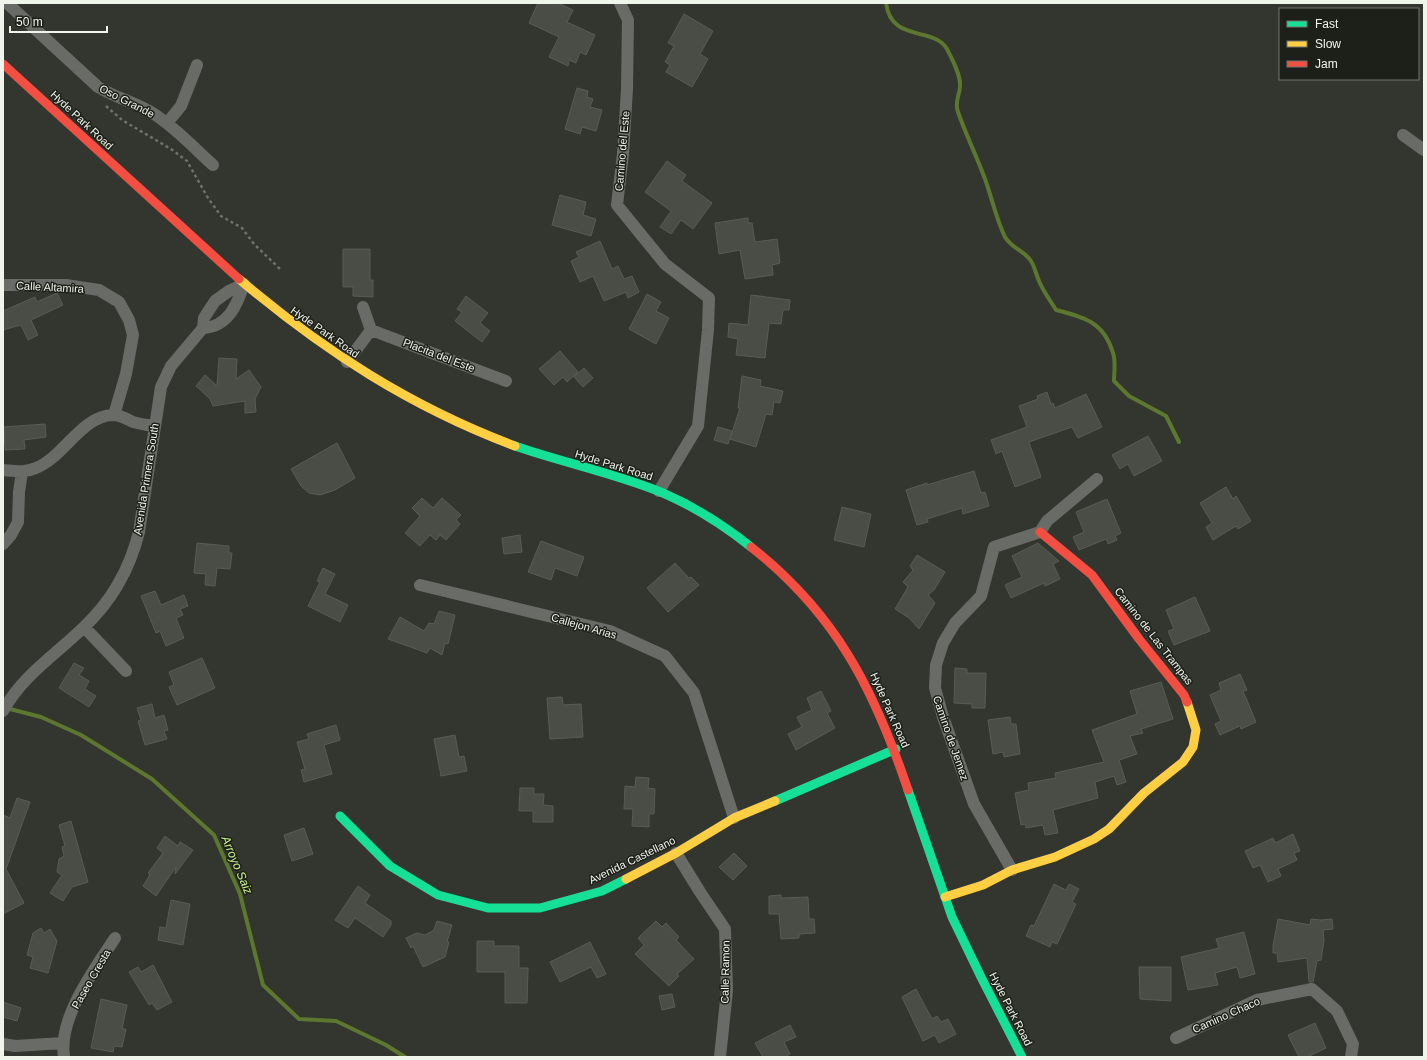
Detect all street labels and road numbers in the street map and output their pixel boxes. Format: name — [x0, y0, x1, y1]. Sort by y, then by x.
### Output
street label: Oso Grande — [98, 82, 156, 120]
street label: Hyde Park Road — [48, 88, 116, 152]
street label: Camino del Este — [613, 110, 631, 192]
street label: Calle Altamira — [16, 279, 85, 295]
street label: Hyde Park Road — [288, 304, 362, 360]
street label: Placita del Este — [401, 336, 477, 374]
street label: Avenida Primera South — [131, 422, 161, 536]
street label: Hyde Park Road — [574, 447, 654, 483]
street label: Camino de Las Trampas — [1112, 585, 1196, 687]
street label: Callejon Arias — [550, 611, 618, 641]
street label: Hyde Park Road — [868, 671, 912, 749]
street label: Camino de Jemez — [931, 694, 971, 782]
street label: Avenida Castellano — [587, 834, 677, 886]
street label: Calle Ramon — [718, 940, 732, 1004]
street label: Paseo Cresta — [69, 946, 113, 1011]
street label: Hyde Park Road — [987, 970, 1035, 1048]
street label: Camino Chaco — [1190, 995, 1262, 1035]

